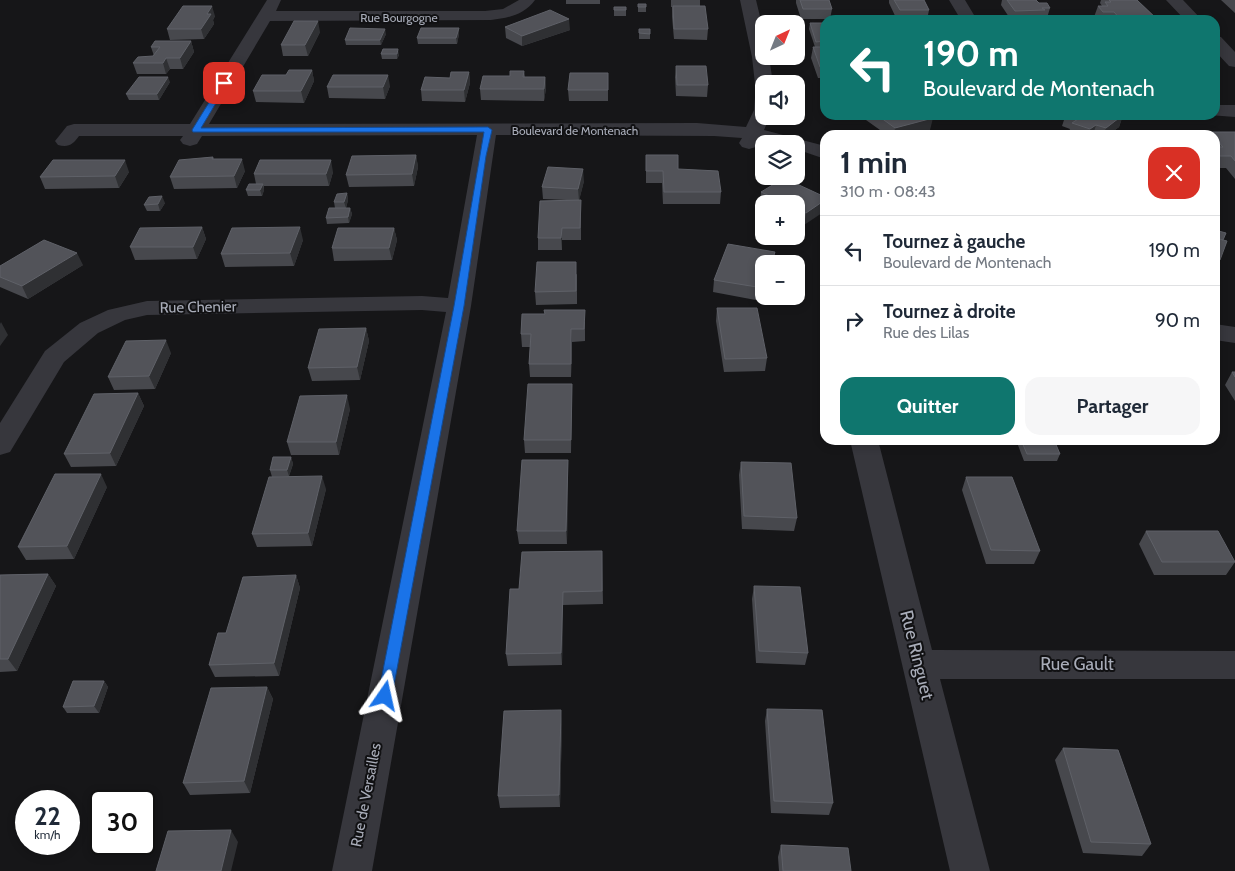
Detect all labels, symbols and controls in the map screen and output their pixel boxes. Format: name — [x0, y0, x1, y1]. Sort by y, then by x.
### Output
street label: Rue Bourgogne — [360, 10, 438, 25]
north arrow — [755, 15, 805, 65]
map controls — [755, 15, 805, 305]
text: 190 m — [923, 32, 1019, 75]
icon: left — [840, 35, 905, 100]
pin — [203, 62, 245, 104]
icon: arrive — [210, 69, 238, 97]
button: sound — [755, 75, 805, 125]
text: Boulevard de Montenach — [923, 75, 1155, 102]
street label: Boulevard de Montenach — [512, 123, 638, 138]
button: layers — [755, 135, 805, 185]
text: 1 min — [840, 144, 908, 181]
button: close — [1148, 147, 1200, 199]
text: 310 m · 08:43 — [840, 182, 936, 201]
button: + — [755, 195, 805, 245]
text: Tournez à gauche — [883, 230, 1025, 253]
icon: left — [840, 237, 868, 265]
text: 190 m — [1149, 239, 1200, 262]
text: Boulevard de Montenach — [883, 253, 1052, 272]
button: − — [755, 255, 805, 305]
street label: Rue Chenier — [159, 297, 237, 317]
text: Tournez à droite — [883, 300, 1016, 323]
icon: right — [840, 307, 868, 335]
text: 90 m — [1155, 309, 1200, 332]
text: Rue des Lilas — [883, 323, 969, 342]
button: Quitter — [840, 377, 1015, 435]
button: Partager — [1025, 377, 1200, 435]
street label: Rue Ringuet — [895, 608, 939, 702]
street label: Rue Gault — [1040, 653, 1114, 675]
position arrow — [358, 669, 410, 721]
street label: Rue de Versailles — [347, 742, 385, 848]
speed limit sign: 30 — [90, 790, 155, 855]
text: 22 — [34, 801, 61, 831]
text: km/h — [34, 827, 61, 842]

